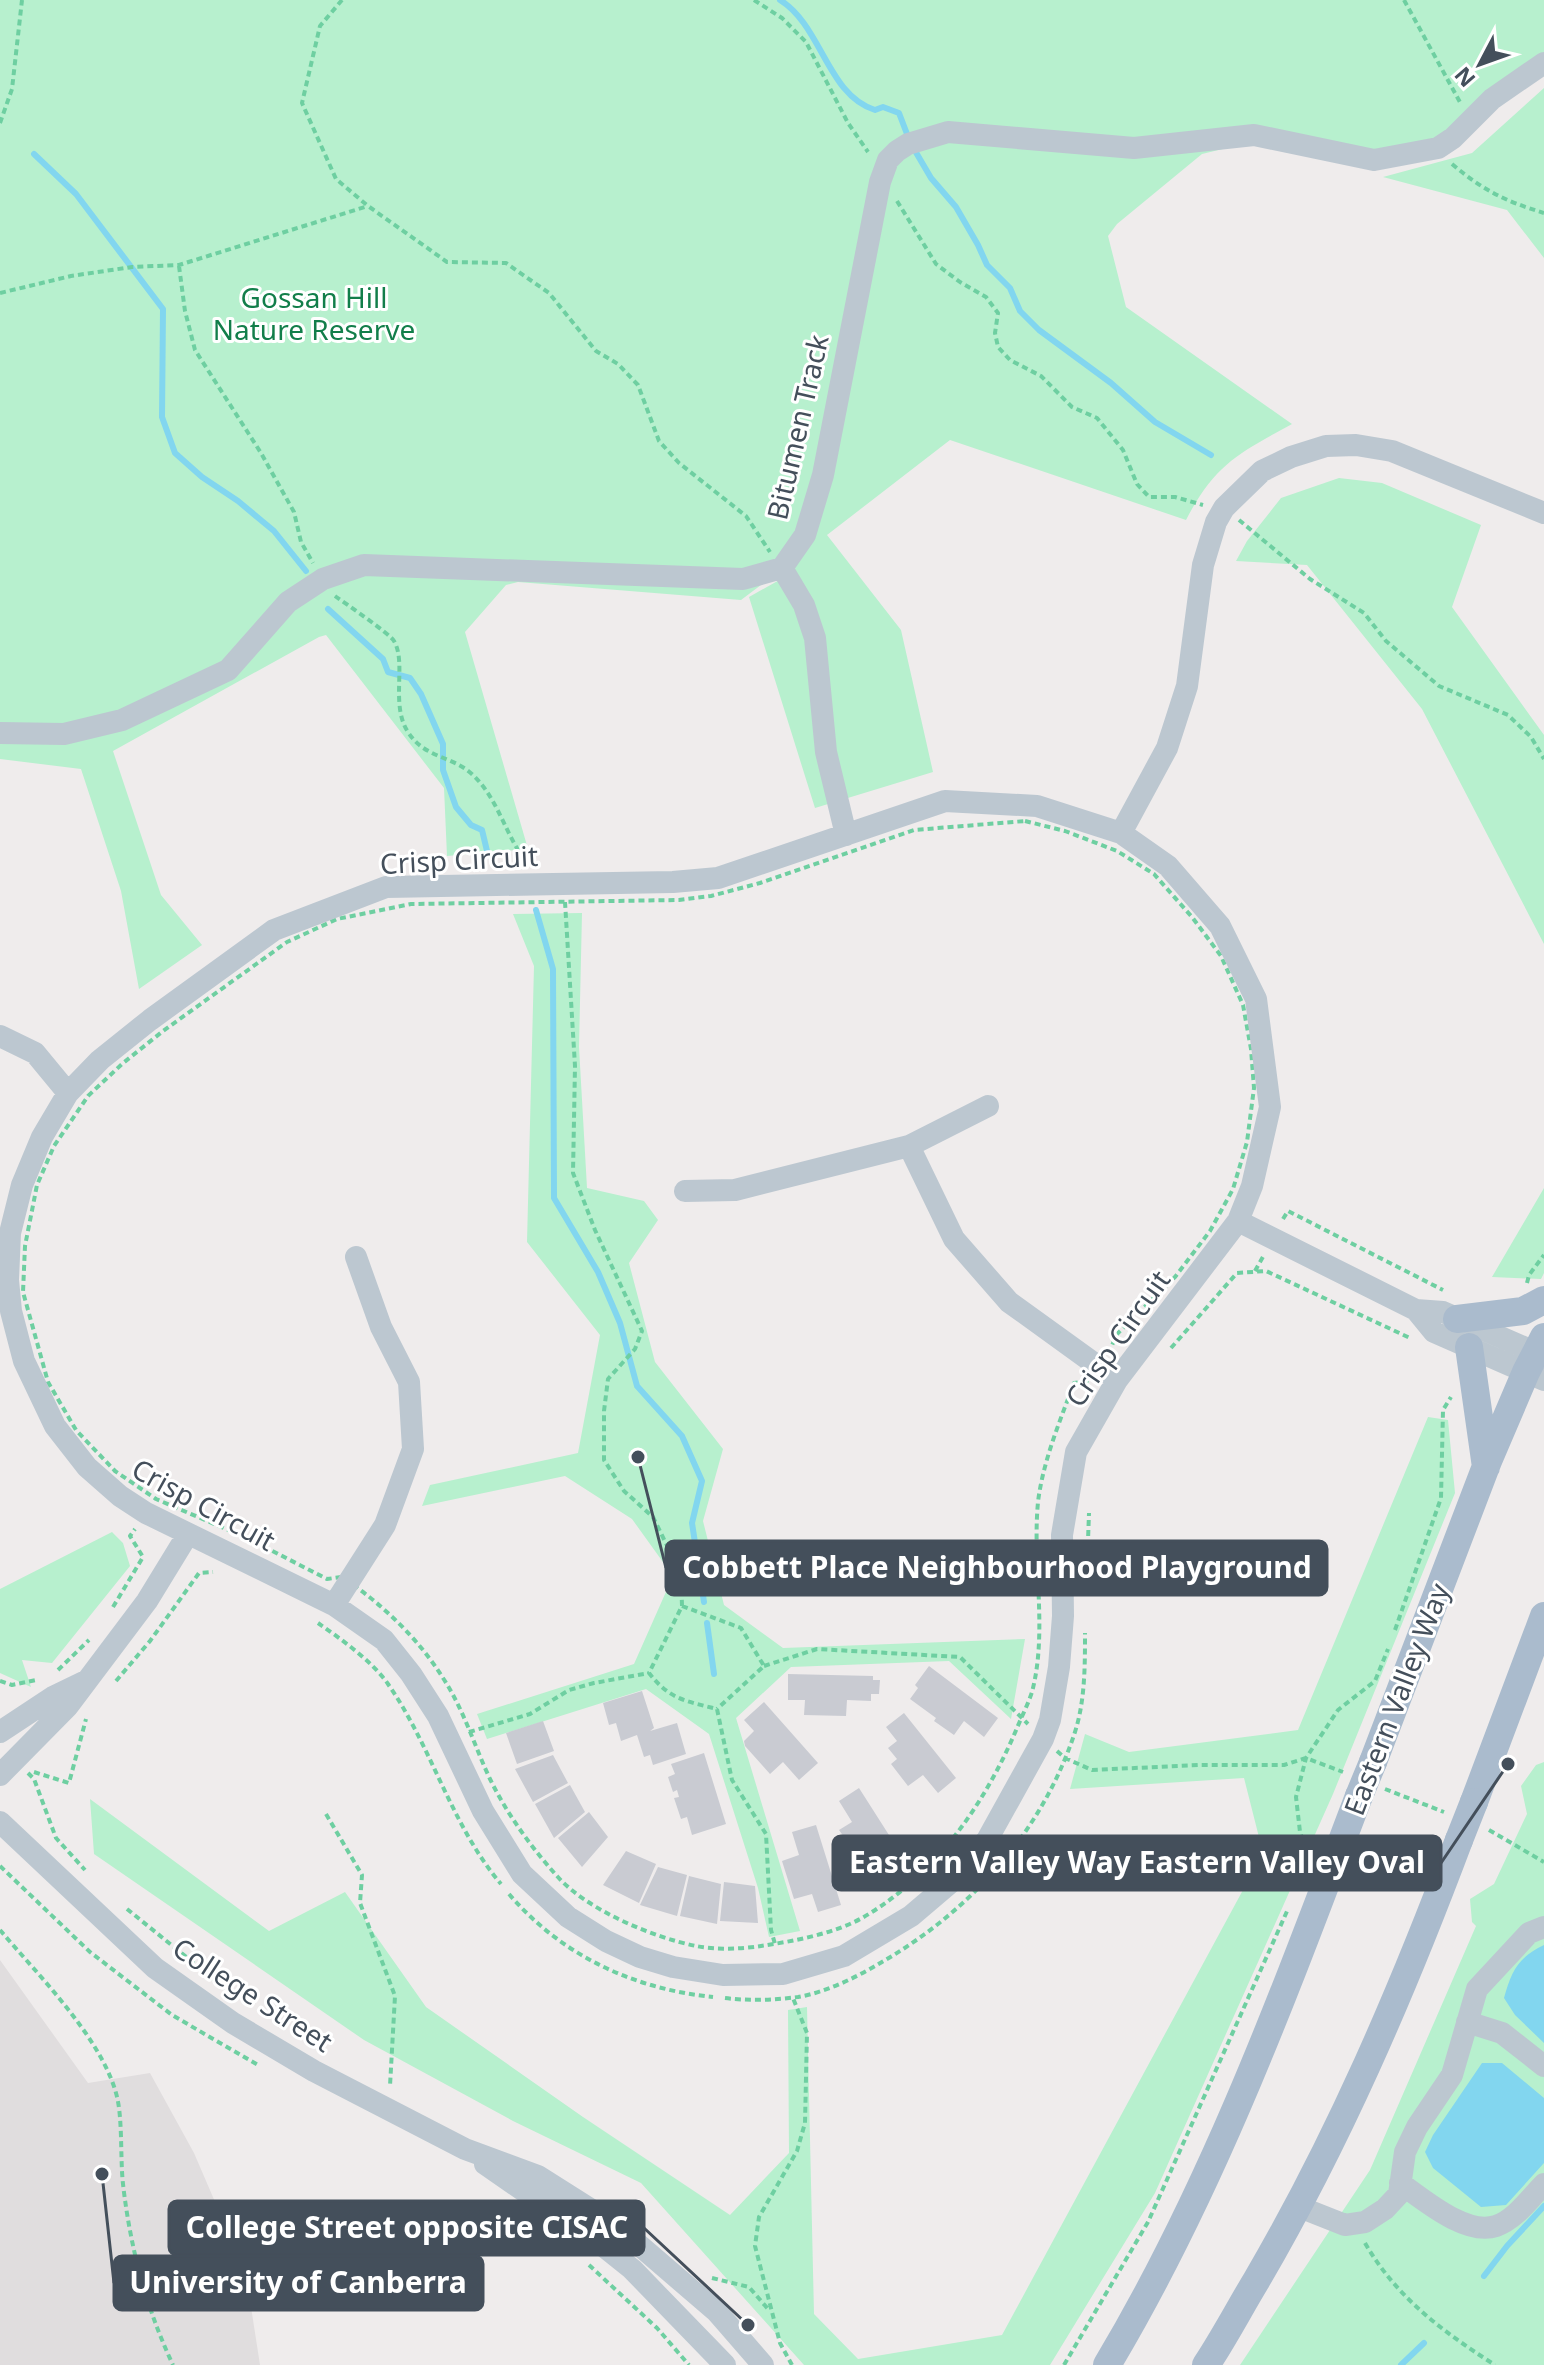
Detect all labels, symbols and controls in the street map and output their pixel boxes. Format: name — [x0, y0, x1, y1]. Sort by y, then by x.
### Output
north arrow — [1440, 24, 1520, 104]
text: N — [1447, 61, 1481, 94]
park label: Gossan Hill Nature Reserve — [213, 278, 415, 348]
street label: Bitumen Track — [757, 331, 837, 523]
street label: Crisp Circuit — [379, 836, 539, 882]
street label: Crisp Circuit — [1056, 1262, 1178, 1414]
street label: Crisp Circuit — [126, 1449, 282, 1559]
callout: Cobbett Place Neighbourhood Playground — [666, 1541, 1327, 1595]
text: Cobbett Place Neighbourhood Playground — [682, 1546, 1312, 1587]
street label: Eastern Valley Way — [1334, 1577, 1458, 1820]
callout: Eastern Valley Way Eastern Valley Oval — [833, 1836, 1441, 1890]
text: Eastern Valley Way Eastern Valley Oval — [849, 1841, 1425, 1882]
street label: College Street — [166, 1928, 340, 2060]
callout: College Street opposite CISAC — [169, 2201, 644, 2255]
text: College Street opposite CISAC — [186, 2206, 628, 2247]
callout: University of Canberra — [114, 2256, 483, 2310]
text: University of Canberra — [129, 2261, 467, 2302]

